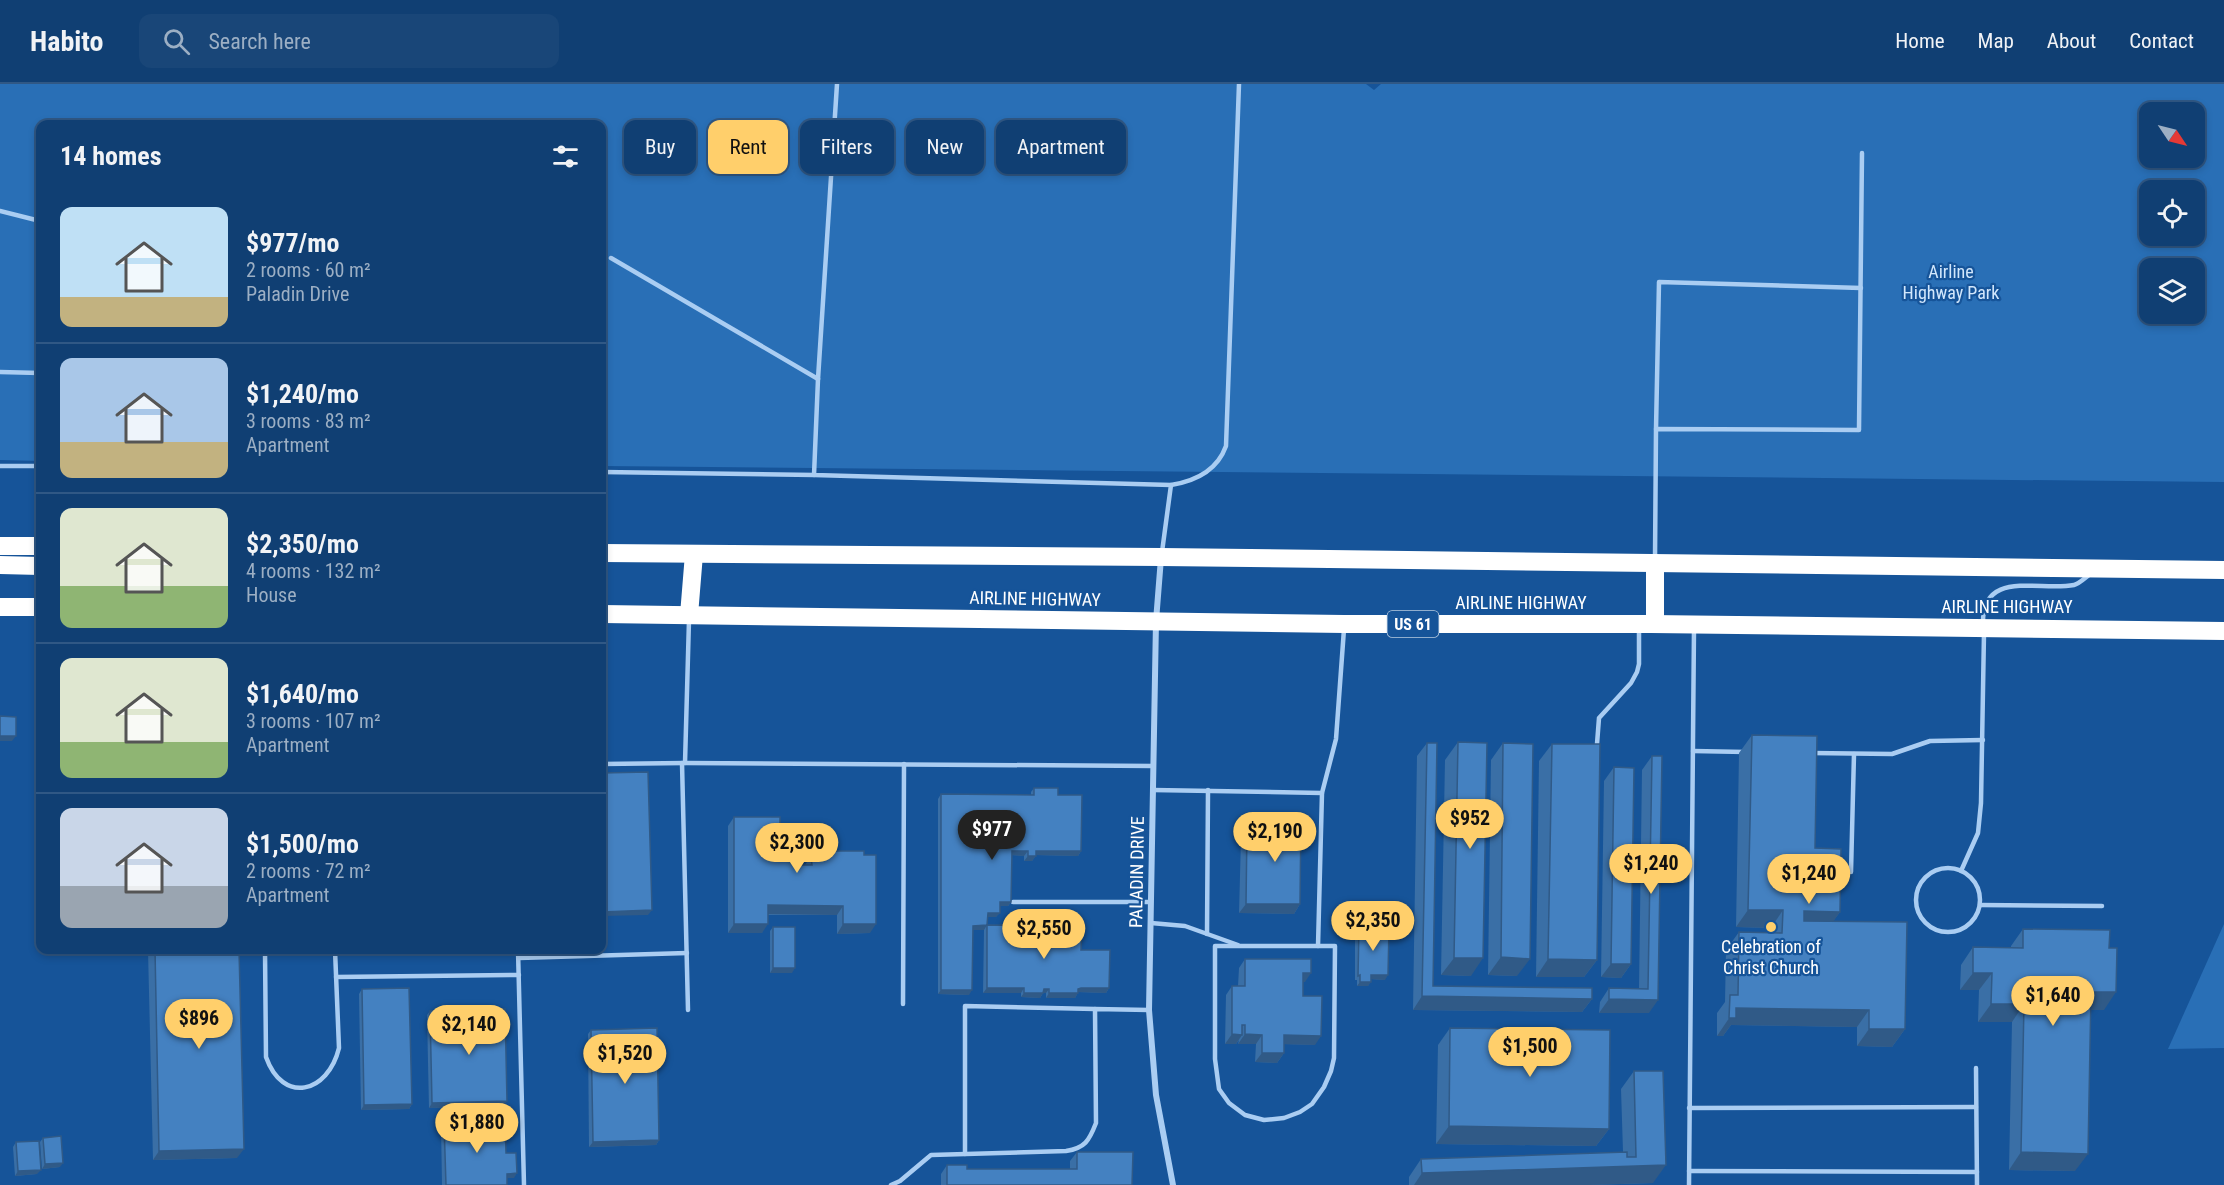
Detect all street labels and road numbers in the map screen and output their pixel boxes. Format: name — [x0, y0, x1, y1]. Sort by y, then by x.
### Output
street label: AIRLINE HIGHWAY — [969, 587, 1101, 610]
street label: AIRLINE HIGHWAY — [1455, 592, 1587, 613]
street label: AIRLINE HIGHWAY — [1941, 596, 2073, 617]
road number: US 61 — [1388, 611, 1438, 637]
street label: PALADIN DRIVE — [1125, 816, 1148, 928]

